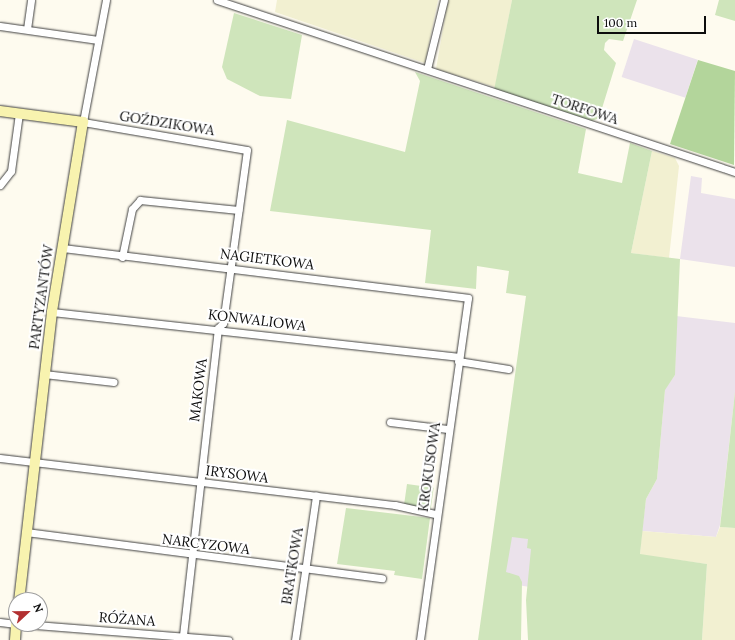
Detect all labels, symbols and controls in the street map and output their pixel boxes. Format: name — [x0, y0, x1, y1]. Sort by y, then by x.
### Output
scale bar — [599, 8, 708, 34]
text: 100 m — [604, 15, 637, 30]
street label: TORFOWA — [549, 90, 621, 128]
street label: GOŹDZIKOWA — [118, 107, 216, 139]
street label: PARTYZANTÓW — [25, 244, 57, 350]
street label: NAGIETKOWA — [219, 245, 315, 273]
street label: KONWALIOWA — [207, 306, 307, 334]
street label: MAKOWA — [186, 357, 210, 423]
street label: KROKUSOWA — [414, 421, 444, 513]
street label: IRYSOWA — [205, 462, 269, 486]
street label: BRATKOWA — [278, 526, 306, 606]
street label: NARCYZOWA — [161, 530, 251, 558]
north arrow — [8, 592, 48, 632]
text: N — [30, 601, 46, 614]
street label: RÓŻANA — [98, 609, 156, 629]

